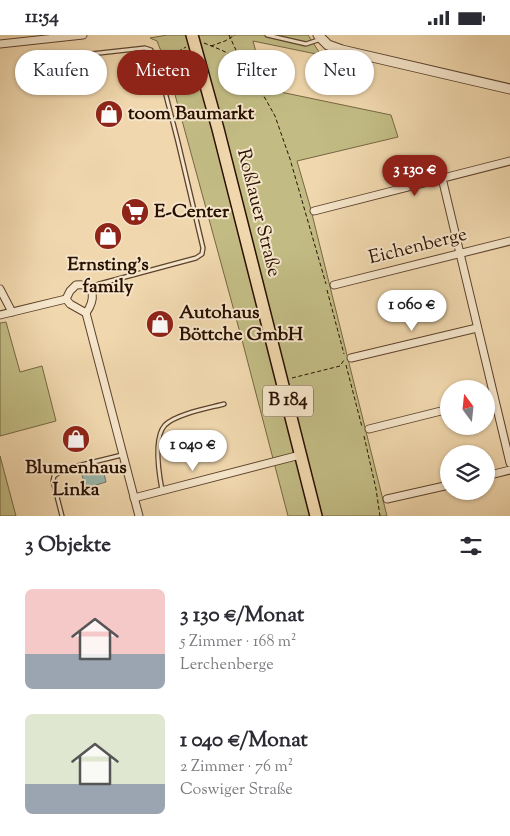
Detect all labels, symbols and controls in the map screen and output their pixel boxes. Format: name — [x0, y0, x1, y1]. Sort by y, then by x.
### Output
text: 11:54 — [25, 4, 59, 31]
chip: Kaufen — [15, 50, 107, 95]
chip: Mieten — [117, 50, 208, 95]
chip: Filter — [218, 50, 295, 95]
chip: Neu — [305, 50, 374, 95]
shop icon: toom Baumarkt — [94, 99, 124, 129]
place label: toom Baumarkt — [128, 101, 255, 128]
street label: Roßlauer Straße — [229, 146, 287, 280]
pin: 3 130 € — [369, 155, 461, 197]
text: 3 130 € — [393, 159, 437, 182]
supermarket icon: E-Center — [120, 197, 150, 227]
place label: E-Center — [154, 199, 230, 226]
shop icon: Ernsting's family — [93, 221, 123, 251]
street label: Eichenberge — [366, 222, 470, 272]
place label: Ernsting's family — [67, 252, 149, 301]
pin: 1 060 € — [366, 289, 458, 332]
text: 1 060 € — [389, 294, 435, 317]
place label: Autohaus Böttche GmbH — [179, 300, 304, 349]
shop icon: Autohaus Böttche GmbH — [145, 309, 175, 339]
north arrow — [440, 380, 495, 435]
map controls — [440, 380, 495, 500]
road number: B 184 — [263, 386, 313, 417]
shop icon: Blumenhaus Linka — [61, 424, 91, 454]
pin: 1 040 € — [147, 429, 239, 472]
text: 1 040 € — [170, 434, 216, 457]
button: layers — [440, 445, 495, 500]
place label: Blumenhaus Linka — [25, 455, 127, 504]
text: 3 Objekte — [25, 531, 111, 561]
icon: filters — [457, 532, 485, 560]
text: 3 130 €/Monat — [180, 601, 304, 631]
icon: home — [65, 609, 125, 669]
text: 5 Zimmer · 168 m² — [180, 631, 296, 654]
text: Lerchenberge — [180, 654, 274, 677]
text: 1 040 €/Monat — [180, 726, 308, 756]
icon: home — [65, 734, 125, 794]
text: 2 Zimmer · 76 m² — [180, 756, 293, 779]
text: Coswiger Straße — [180, 779, 293, 802]

